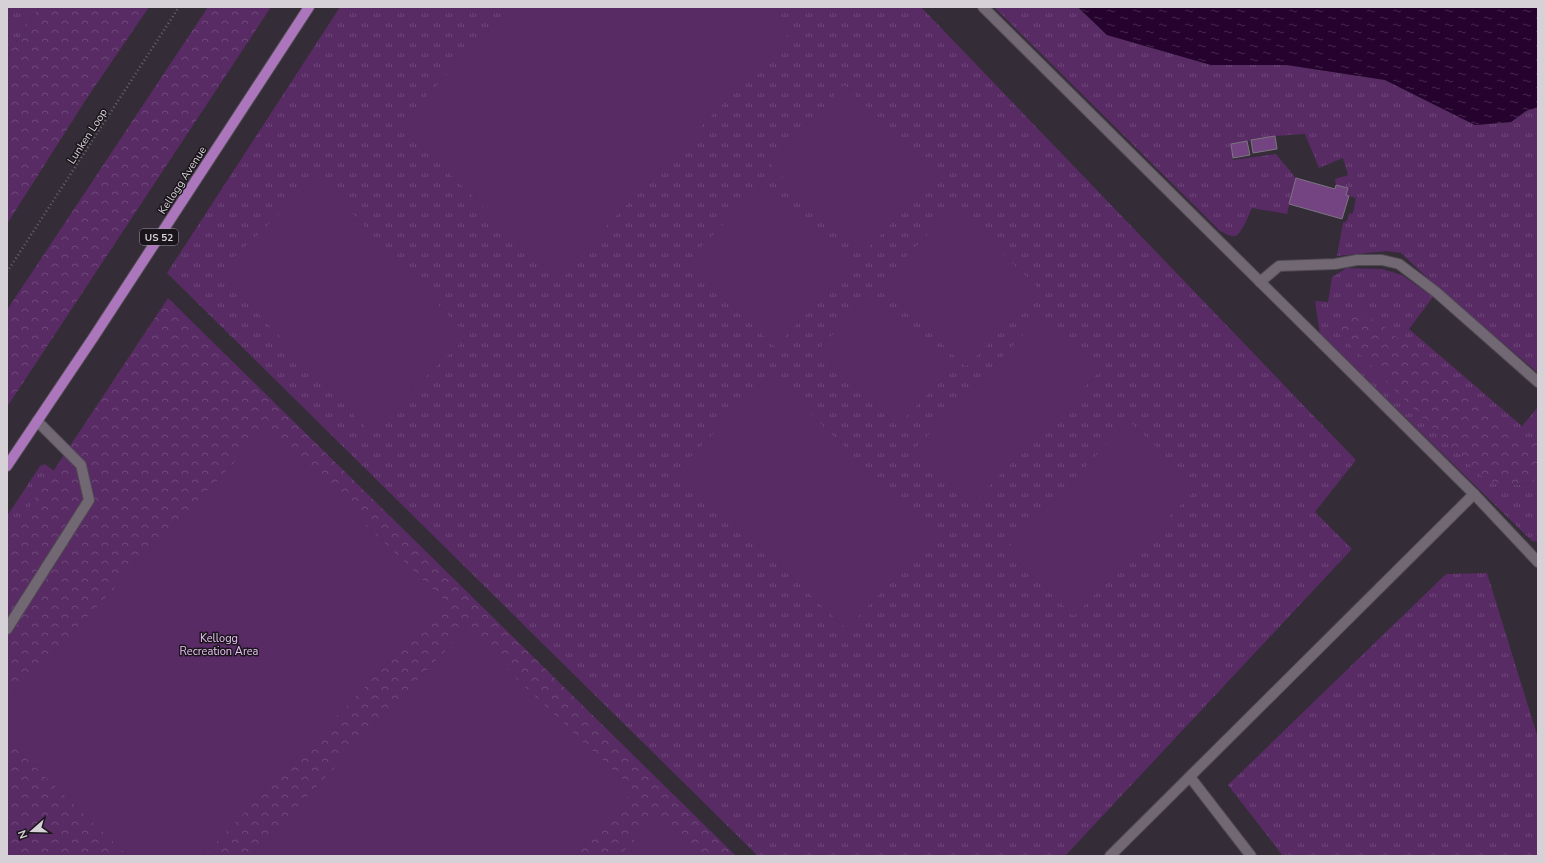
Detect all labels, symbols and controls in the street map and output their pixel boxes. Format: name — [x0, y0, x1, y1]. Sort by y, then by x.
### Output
street label: Lunken Loop — [64, 106, 111, 167]
street label: Kellogg Avenue — [155, 143, 210, 217]
road number: US 52 — [140, 229, 178, 245]
park label: Kellogg Recreation Area — [180, 631, 259, 659]
north arrow — [12, 811, 52, 851]
text: N — [15, 828, 32, 841]

